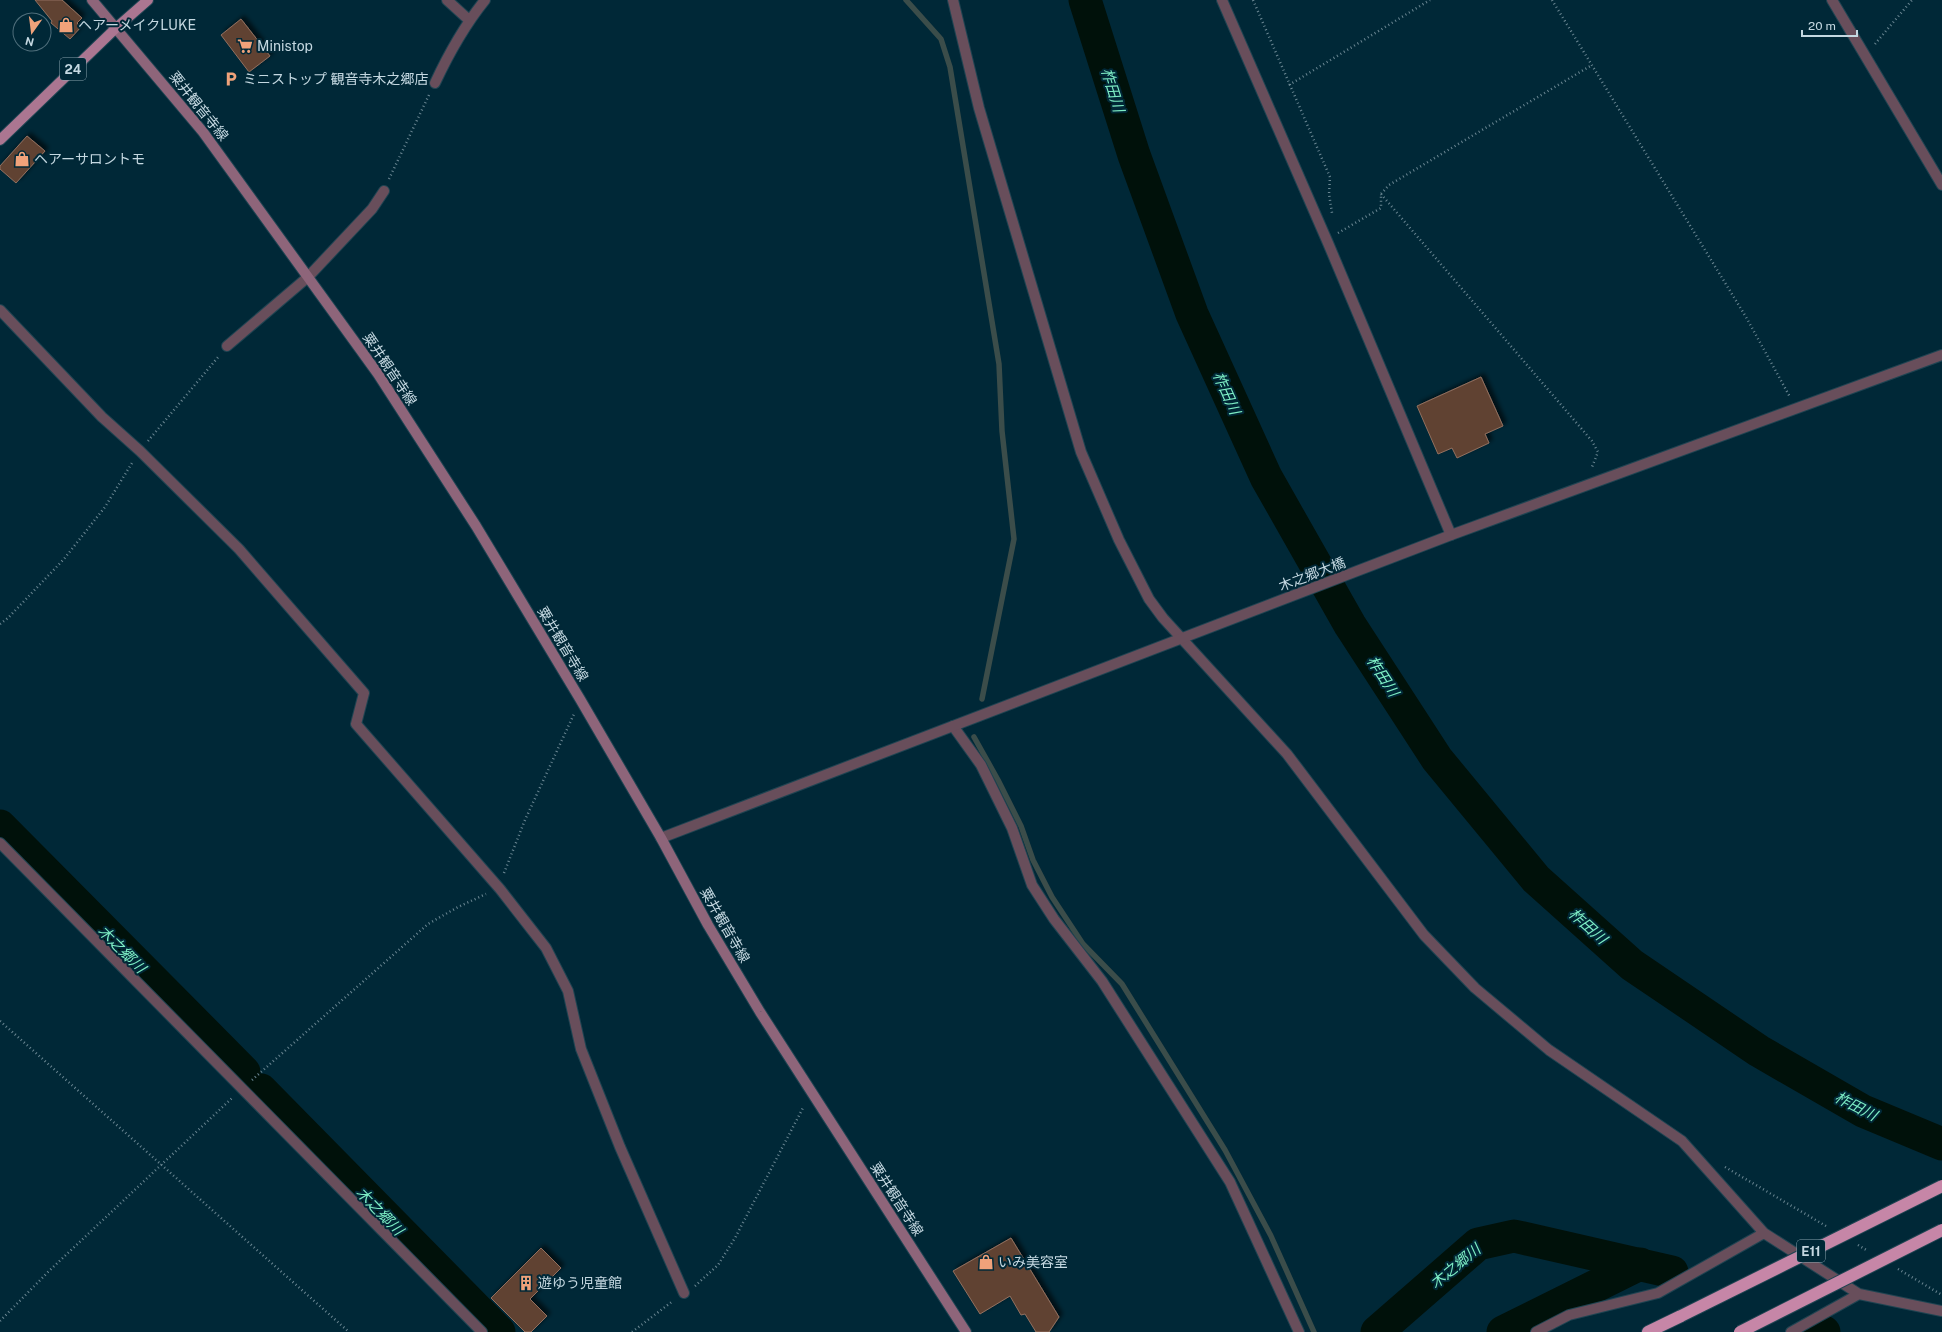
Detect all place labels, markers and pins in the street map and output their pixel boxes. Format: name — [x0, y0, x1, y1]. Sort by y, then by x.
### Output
shop icon: ヘアーメイクLUKE — [57, 16, 75, 34]
place label: ヘアーメイクLUKE — [78, 17, 196, 33]
supermarket icon: Ministop — [236, 37, 254, 55]
place label: Ministop — [257, 38, 313, 54]
parking icon: ミニストップ 観音寺木之郷店 — [222, 70, 240, 88]
place label: ミニストップ 観音寺木之郷店 — [243, 71, 428, 87]
shop icon: ヘアーサロントモ — [13, 150, 31, 168]
place label: ヘアーサロントモ — [34, 151, 145, 167]
shop icon: いみ美容室 — [977, 1253, 995, 1271]
place label: いみ美容室 — [998, 1254, 1068, 1270]
building icon: 遊ゆう児童館 — [517, 1274, 535, 1292]
place label: 遊ゆう児童館 — [538, 1275, 622, 1291]

